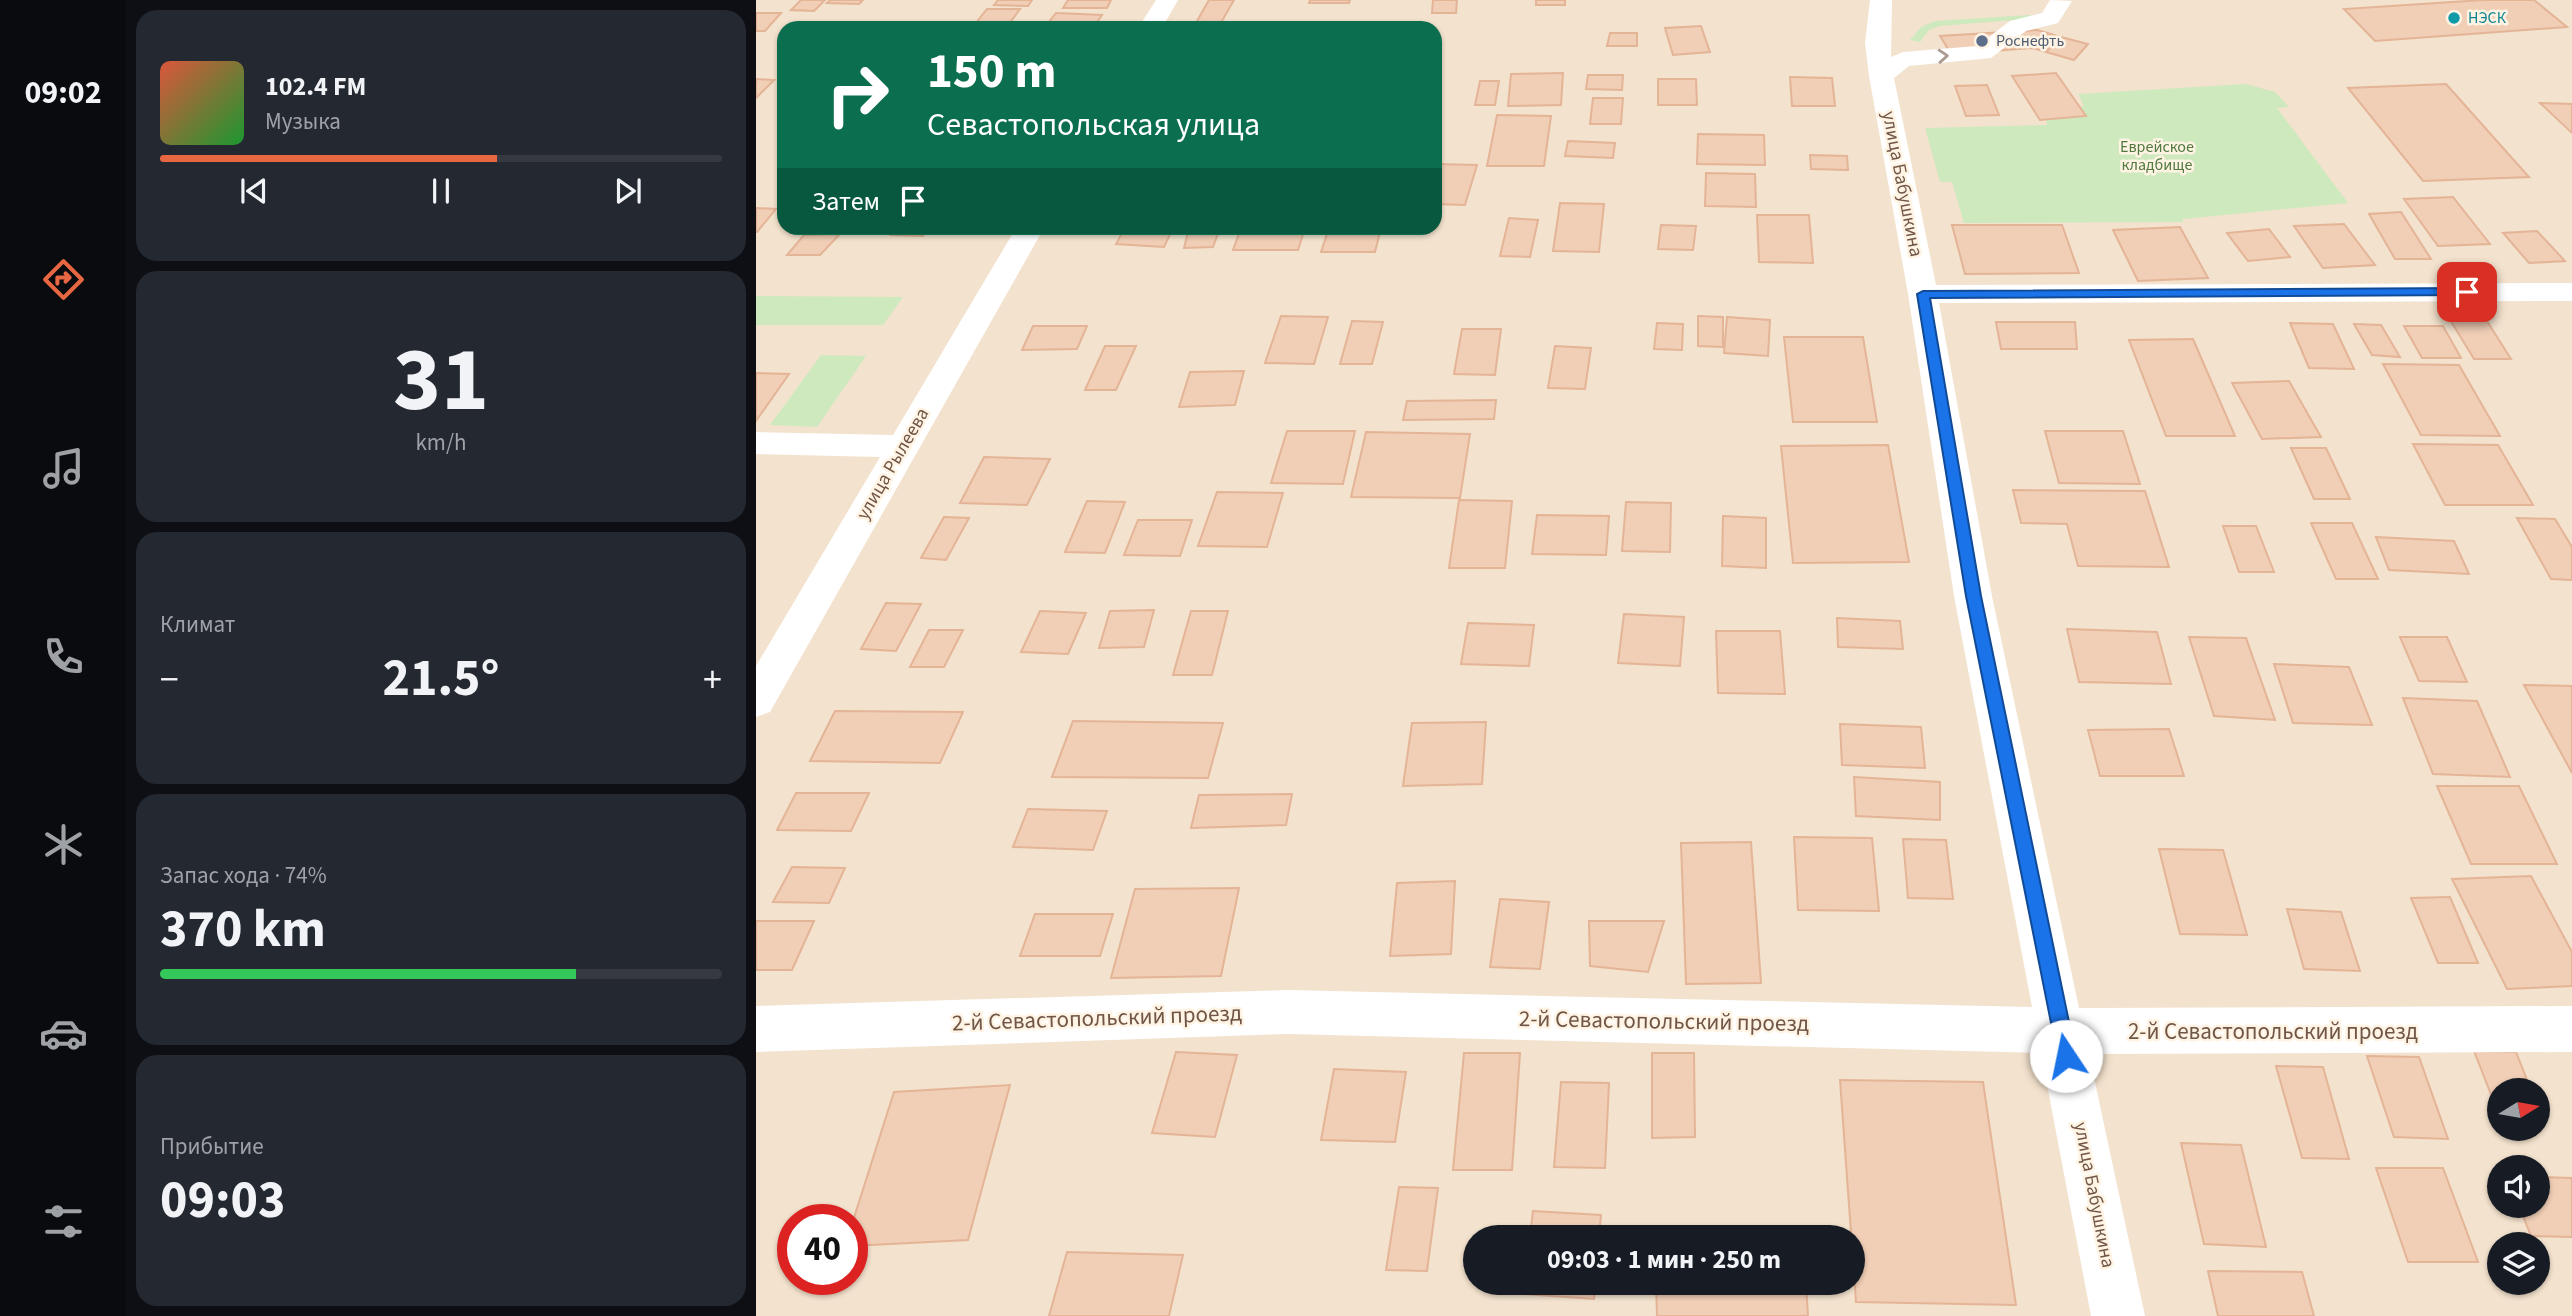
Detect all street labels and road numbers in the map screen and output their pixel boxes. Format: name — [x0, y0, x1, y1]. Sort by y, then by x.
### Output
street label: улица Бабушкина — [1875, 109, 1929, 259]
street label: улица Рылеева — [850, 403, 936, 525]
street label: 2-й Севастопольский проезд — [951, 996, 1243, 1040]
street label: 2-й Севастопольский проезд — [1519, 1002, 1809, 1040]
street label: 2-й Севастопольский проезд — [2128, 1015, 2418, 1048]
street label: улица Бабушкина — [2067, 1120, 2121, 1270]

